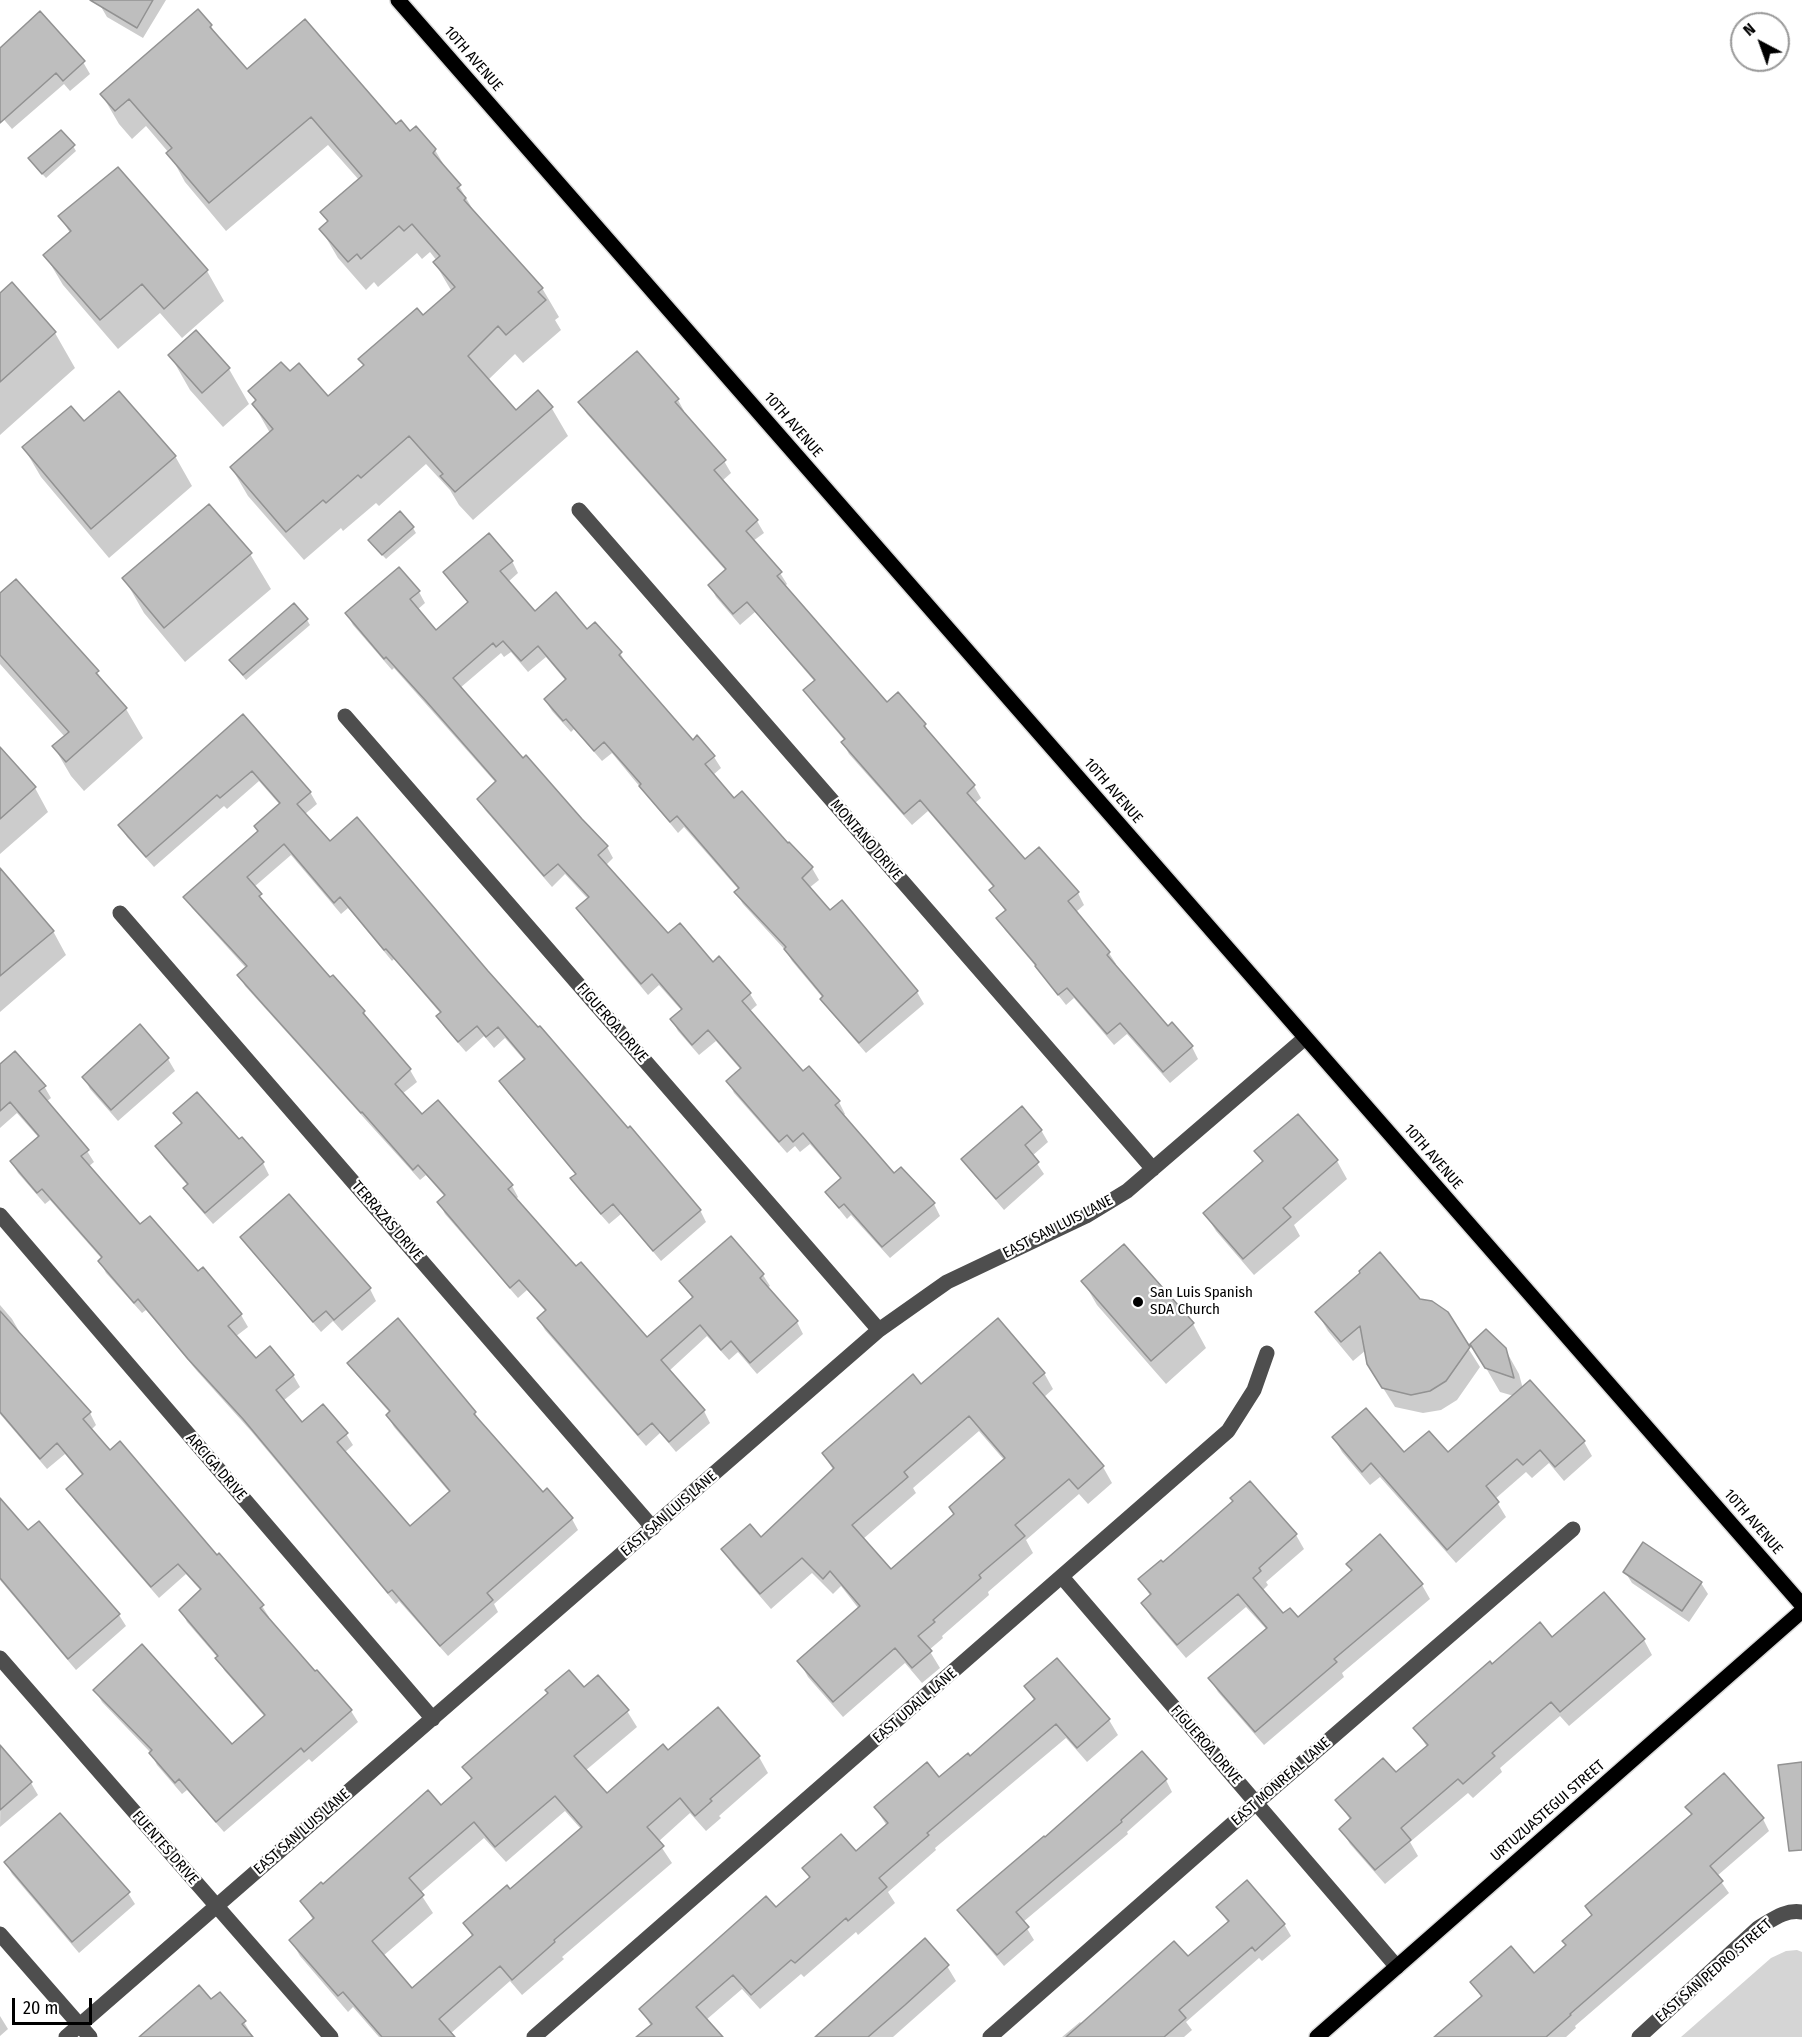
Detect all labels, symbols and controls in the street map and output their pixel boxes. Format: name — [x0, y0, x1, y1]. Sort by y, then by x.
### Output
north arrow — [1730, 12, 1790, 72]
text: N — [1739, 19, 1759, 40]
street label: 10TH AVENUE — [440, 23, 506, 95]
street label: 10TH AVENUE — [760, 389, 826, 461]
street label: 10TH AVENUE — [1080, 755, 1146, 827]
street label: MONTANO DRIVE — [826, 796, 906, 884]
street label: FIGUEROA DRIVE — [573, 980, 651, 1066]
street label: 10TH AVENUE — [1400, 1121, 1466, 1193]
street label: TERRAZAS DRIVE — [348, 1177, 426, 1265]
street label: EAST SAN LUIS LANE — [1000, 1191, 1116, 1263]
place label: San Luis Spanish SDA Church — [1150, 1284, 1253, 1319]
marker: San Luis Spanish SDA Church — [1131, 1295, 1145, 1309]
street label: ARCIGA DRIVE — [182, 1430, 250, 1504]
street label: EAST SAN LUIS LANE — [617, 1467, 721, 1561]
street label: 10TH AVENUE — [1720, 1486, 1786, 1558]
street label: EAST UDALL LANE — [869, 1665, 961, 1747]
street label: FIGUEROA DRIVE — [1167, 1702, 1245, 1788]
street label: EAST MONREAL LANE — [1228, 1734, 1334, 1830]
street label: URTUZUASTEGUI STREET — [1487, 1757, 1609, 1865]
street label: EAST SAN LUIS LANE — [250, 1785, 354, 1879]
street label: FUENTES DRIVE — [128, 1807, 202, 1889]
street label: EAST SAN PEDRO STREET — [1652, 1916, 1776, 2026]
scale bar — [15, 1986, 94, 2024]
text: 20 m — [23, 1997, 58, 2019]

